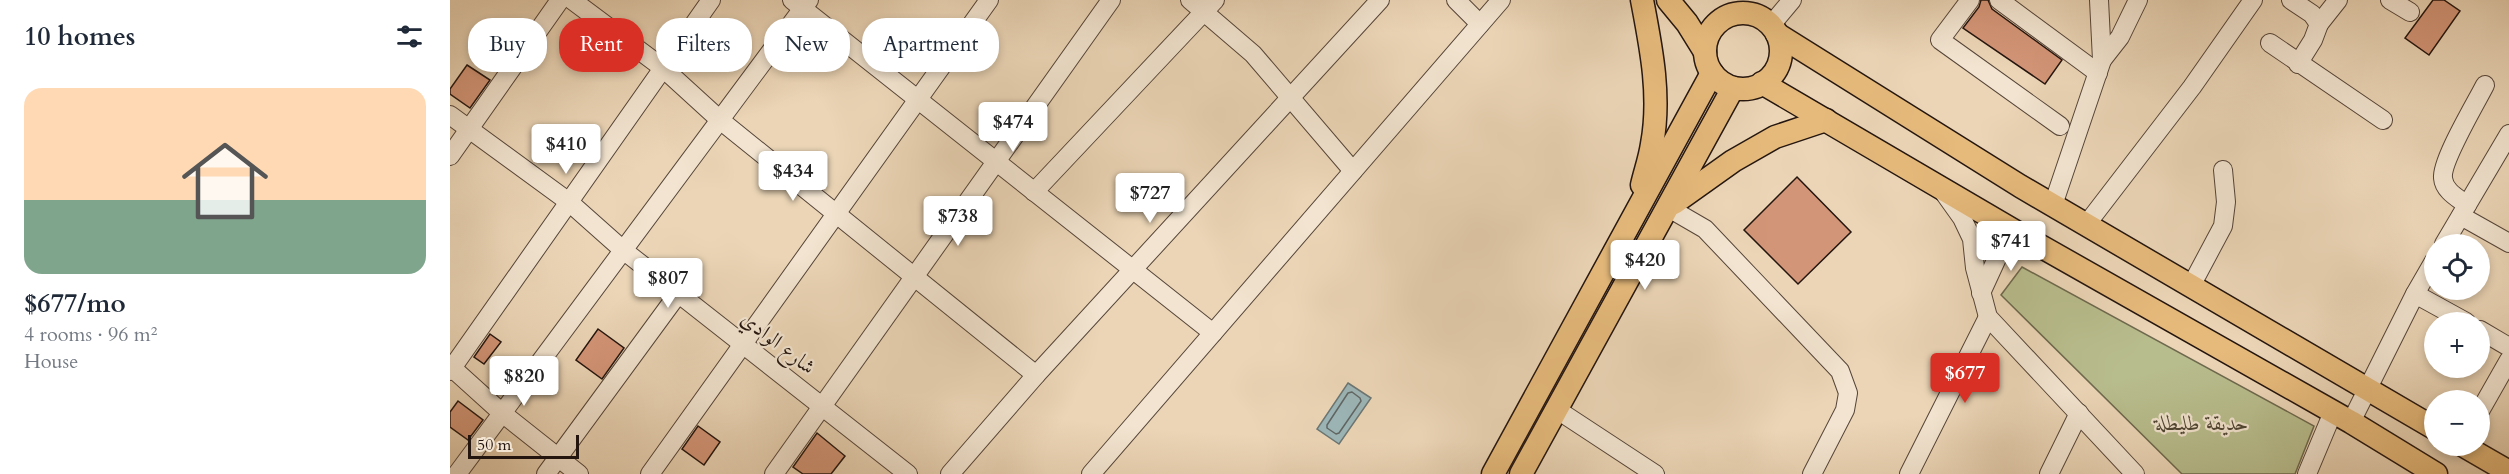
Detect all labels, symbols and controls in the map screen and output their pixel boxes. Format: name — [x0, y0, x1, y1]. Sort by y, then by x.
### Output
chip: Buy — [468, 18, 547, 72]
chip: Rent — [559, 18, 644, 72]
chip: Filters — [656, 18, 752, 72]
chip: New — [764, 18, 850, 72]
chip: Apartment — [862, 18, 999, 72]
text: 10 homes — [24, 19, 135, 54]
icon: filters — [393, 20, 426, 53]
pin: $474 — [977, 102, 1049, 153]
text: $474 — [993, 108, 1033, 135]
pin: $410 — [530, 124, 602, 175]
icon: home — [171, 127, 279, 235]
text: $410 — [546, 130, 586, 157]
pin: $434 — [757, 151, 829, 202]
text: $434 — [773, 157, 813, 184]
pin: $727 — [1114, 173, 1186, 224]
text: $727 — [1130, 179, 1170, 206]
pin: $738 — [922, 196, 994, 247]
text: $738 — [938, 202, 978, 229]
pin: $741 — [1975, 221, 2047, 272]
text: $741 — [1991, 227, 2031, 254]
map controls — [2424, 234, 2490, 456]
button: locate — [2424, 234, 2490, 300]
pin: $420 — [1609, 240, 1681, 291]
text: $420 — [1625, 246, 1665, 273]
pin: $807 — [632, 258, 704, 309]
text: $807 — [648, 264, 688, 291]
text: $677/mo — [24, 286, 126, 321]
street label: شارع الوادي — [733, 305, 821, 384]
button: + — [2424, 312, 2490, 378]
text: 4 rooms · 96 m² — [24, 321, 157, 348]
text: House — [24, 348, 78, 375]
pin: $677 — [1929, 353, 2001, 404]
pin: $820 — [488, 356, 560, 407]
text: $677 — [1945, 359, 1985, 386]
text: $820 — [504, 362, 544, 389]
button: − — [2424, 390, 2490, 456]
park label: حديقة طليطلة — [2152, 409, 2249, 438]
scale bar — [468, 432, 579, 460]
text: 50 m — [477, 434, 511, 456]

